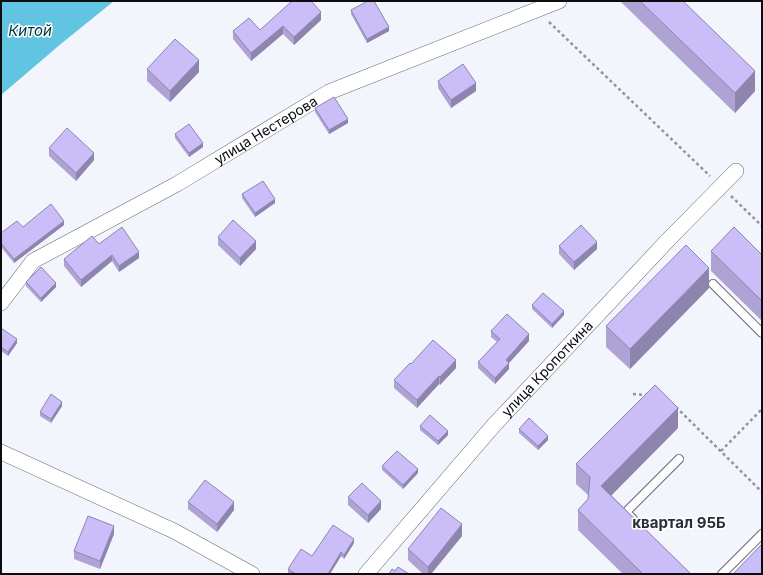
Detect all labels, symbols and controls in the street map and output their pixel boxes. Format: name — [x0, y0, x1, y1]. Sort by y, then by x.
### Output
water label: Китой — [8, 21, 52, 40]
street label: улица Нестерова — [211, 92, 320, 167]
street label: улица Кропоткина — [498, 317, 596, 420]
district label: квартал 95Б — [632, 513, 726, 532]

